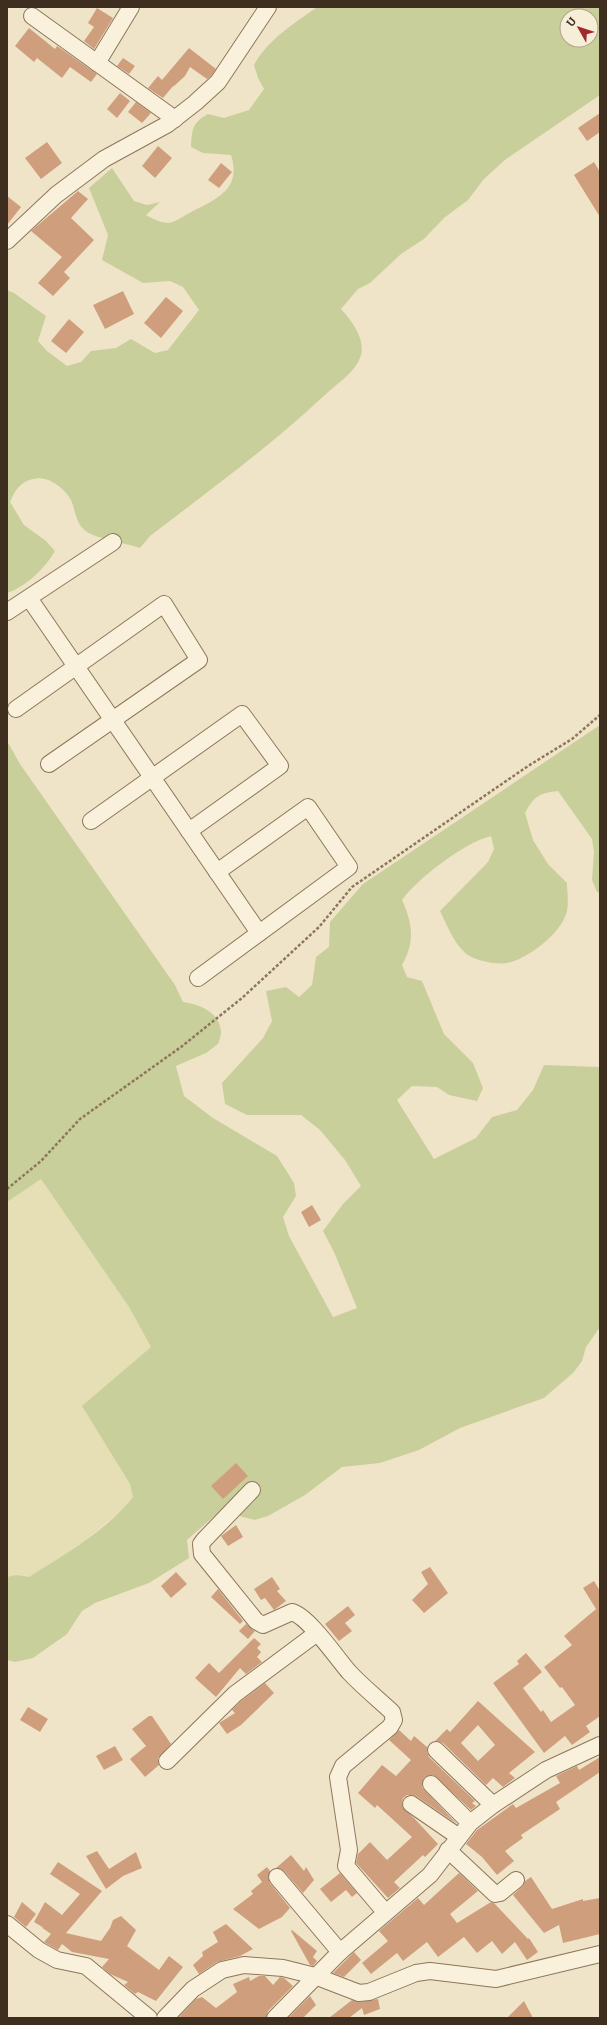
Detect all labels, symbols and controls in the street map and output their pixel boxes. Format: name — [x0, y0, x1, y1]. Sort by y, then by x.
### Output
north arrow — [559, 8, 599, 48]
text: U — [564, 15, 579, 29]

